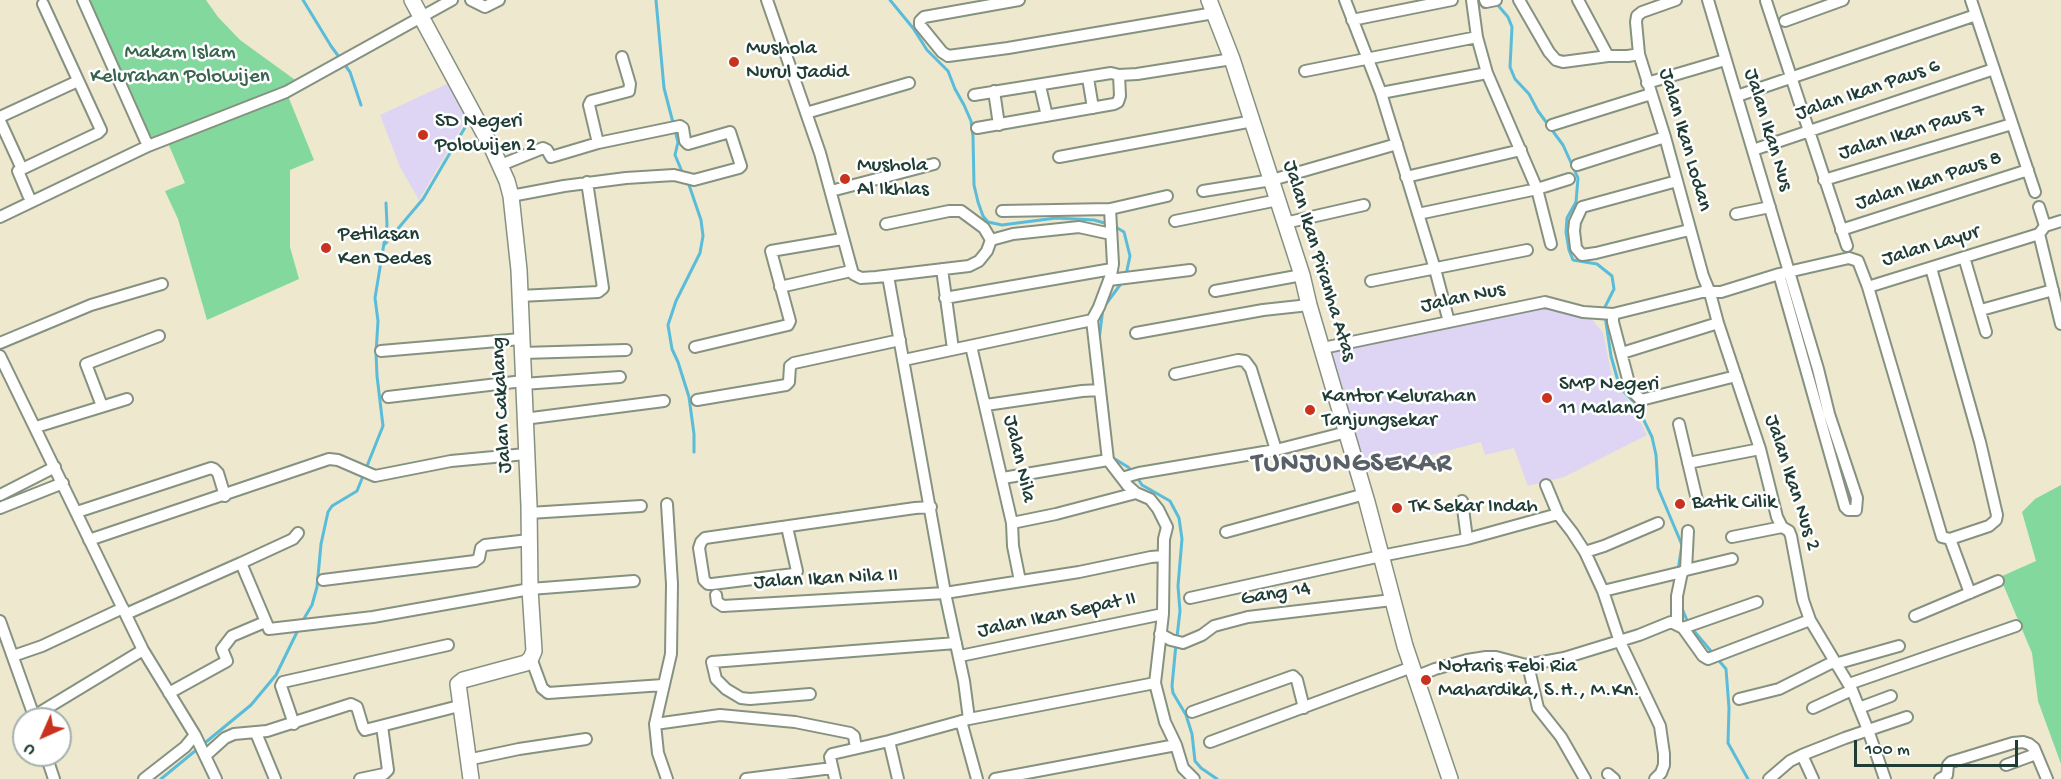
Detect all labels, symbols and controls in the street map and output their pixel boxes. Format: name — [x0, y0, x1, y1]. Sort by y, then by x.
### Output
place label: Mushola Nurul Jadid — [746, 37, 848, 87]
park label: Makam Islam Kelurahan Polowijen — [90, 41, 270, 91]
street label: Jalan Ikan Paus 6 — [1792, 54, 1944, 128]
marker: Mushola Nurul Jadid — [727, 55, 741, 69]
street label: Jalan Ikan Lodan — [1652, 66, 1716, 214]
street label: Jalan Ikan Nus — [1736, 66, 1798, 194]
street label: Jalan Ikan Paus 7 — [1836, 99, 1988, 167]
place label: SD Negeri Polowijen 2 — [435, 110, 536, 160]
marker: SD Negeri Polowijen 2 — [416, 128, 430, 142]
street label: Jalan Ikan Paus 8 — [1853, 146, 2005, 218]
place label: Mushola Al Ikhlas — [857, 154, 929, 204]
street label: Jalan Ikan Piranha Atas — [1275, 158, 1361, 364]
marker: Mushola Al Ikhlas — [838, 172, 852, 186]
street label: Jalan Layur — [1879, 220, 1983, 274]
place label: Petilasan Ken Dedes — [338, 223, 431, 273]
marker: Petilasan Ken Dedes — [319, 241, 333, 255]
street label: Jalan Nus — [1419, 278, 1507, 320]
street label: Jalan Cakalang — [487, 336, 519, 474]
place label: SMP Negeri 11 Malang — [1559, 373, 1659, 423]
place label: Kantor Kelurahan Tanjungsekar — [1322, 385, 1476, 435]
marker: SMP Negeri 11 Malang — [1540, 391, 1554, 405]
marker: Kantor Kelurahan Tanjungsekar — [1303, 403, 1317, 417]
street label: Jalan Ikan Nus 2 — [1757, 412, 1825, 554]
street label: Jalan Nila — [996, 413, 1040, 505]
district label: TUNJUNGSEKAR — [1252, 450, 1452, 482]
place label: Batik Cilik — [1692, 491, 1776, 517]
place label: TK Sekar Indah — [1409, 495, 1538, 521]
marker: Batik Cilik — [1673, 497, 1687, 511]
marker: TK Sekar Indah — [1390, 501, 1404, 515]
street label: Jalan Ikan Nila II — [753, 564, 899, 596]
street label: Gang 14 — [1239, 577, 1313, 613]
street label: Jalan Ikan Sepat II — [976, 587, 1138, 645]
place label: Notaris Febi Ria Mahardika, S.H., M.Kn. — [1438, 655, 1640, 705]
marker: Notaris Febi Ria Mahardika, S.H., M.Kn. — [1419, 673, 1433, 687]
north arrow — [12, 707, 72, 767]
scale bar — [1857, 728, 2020, 766]
text: U — [20, 739, 40, 759]
text: 100 m — [1865, 740, 1910, 761]

